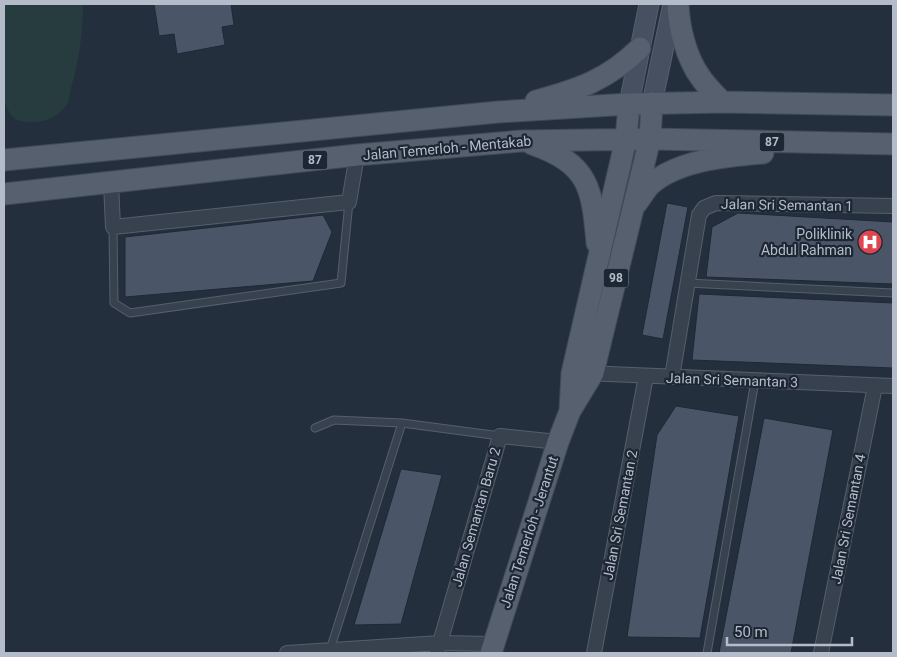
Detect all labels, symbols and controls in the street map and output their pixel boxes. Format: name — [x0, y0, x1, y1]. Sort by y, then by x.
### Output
road number: 87 — [760, 132, 784, 152]
street label: Jalan Temerloh - Mentakab — [362, 133, 532, 163]
road number: 87 — [302, 150, 328, 170]
street label: Jalan Sri Semantan 1 — [721, 196, 853, 214]
place label: Poliklinik Abdul Rahman — [761, 226, 853, 258]
hospital icon: Poliklinik Abdul Rahman — [857, 229, 883, 255]
road number: 98 — [604, 268, 628, 288]
street label: Jalan Sri Semantan 3 — [666, 370, 798, 390]
street label: Jalan Semantan Baru 2 — [448, 445, 504, 589]
street label: Jalan Sri Semantan 2 — [600, 448, 640, 581]
street label: Jalan Sri Semantan 4 — [828, 452, 868, 585]
street label: Jalan Temerloh - Jerantut — [497, 454, 561, 610]
scale bar — [727, 614, 852, 646]
text: 50 m — [734, 623, 768, 641]

